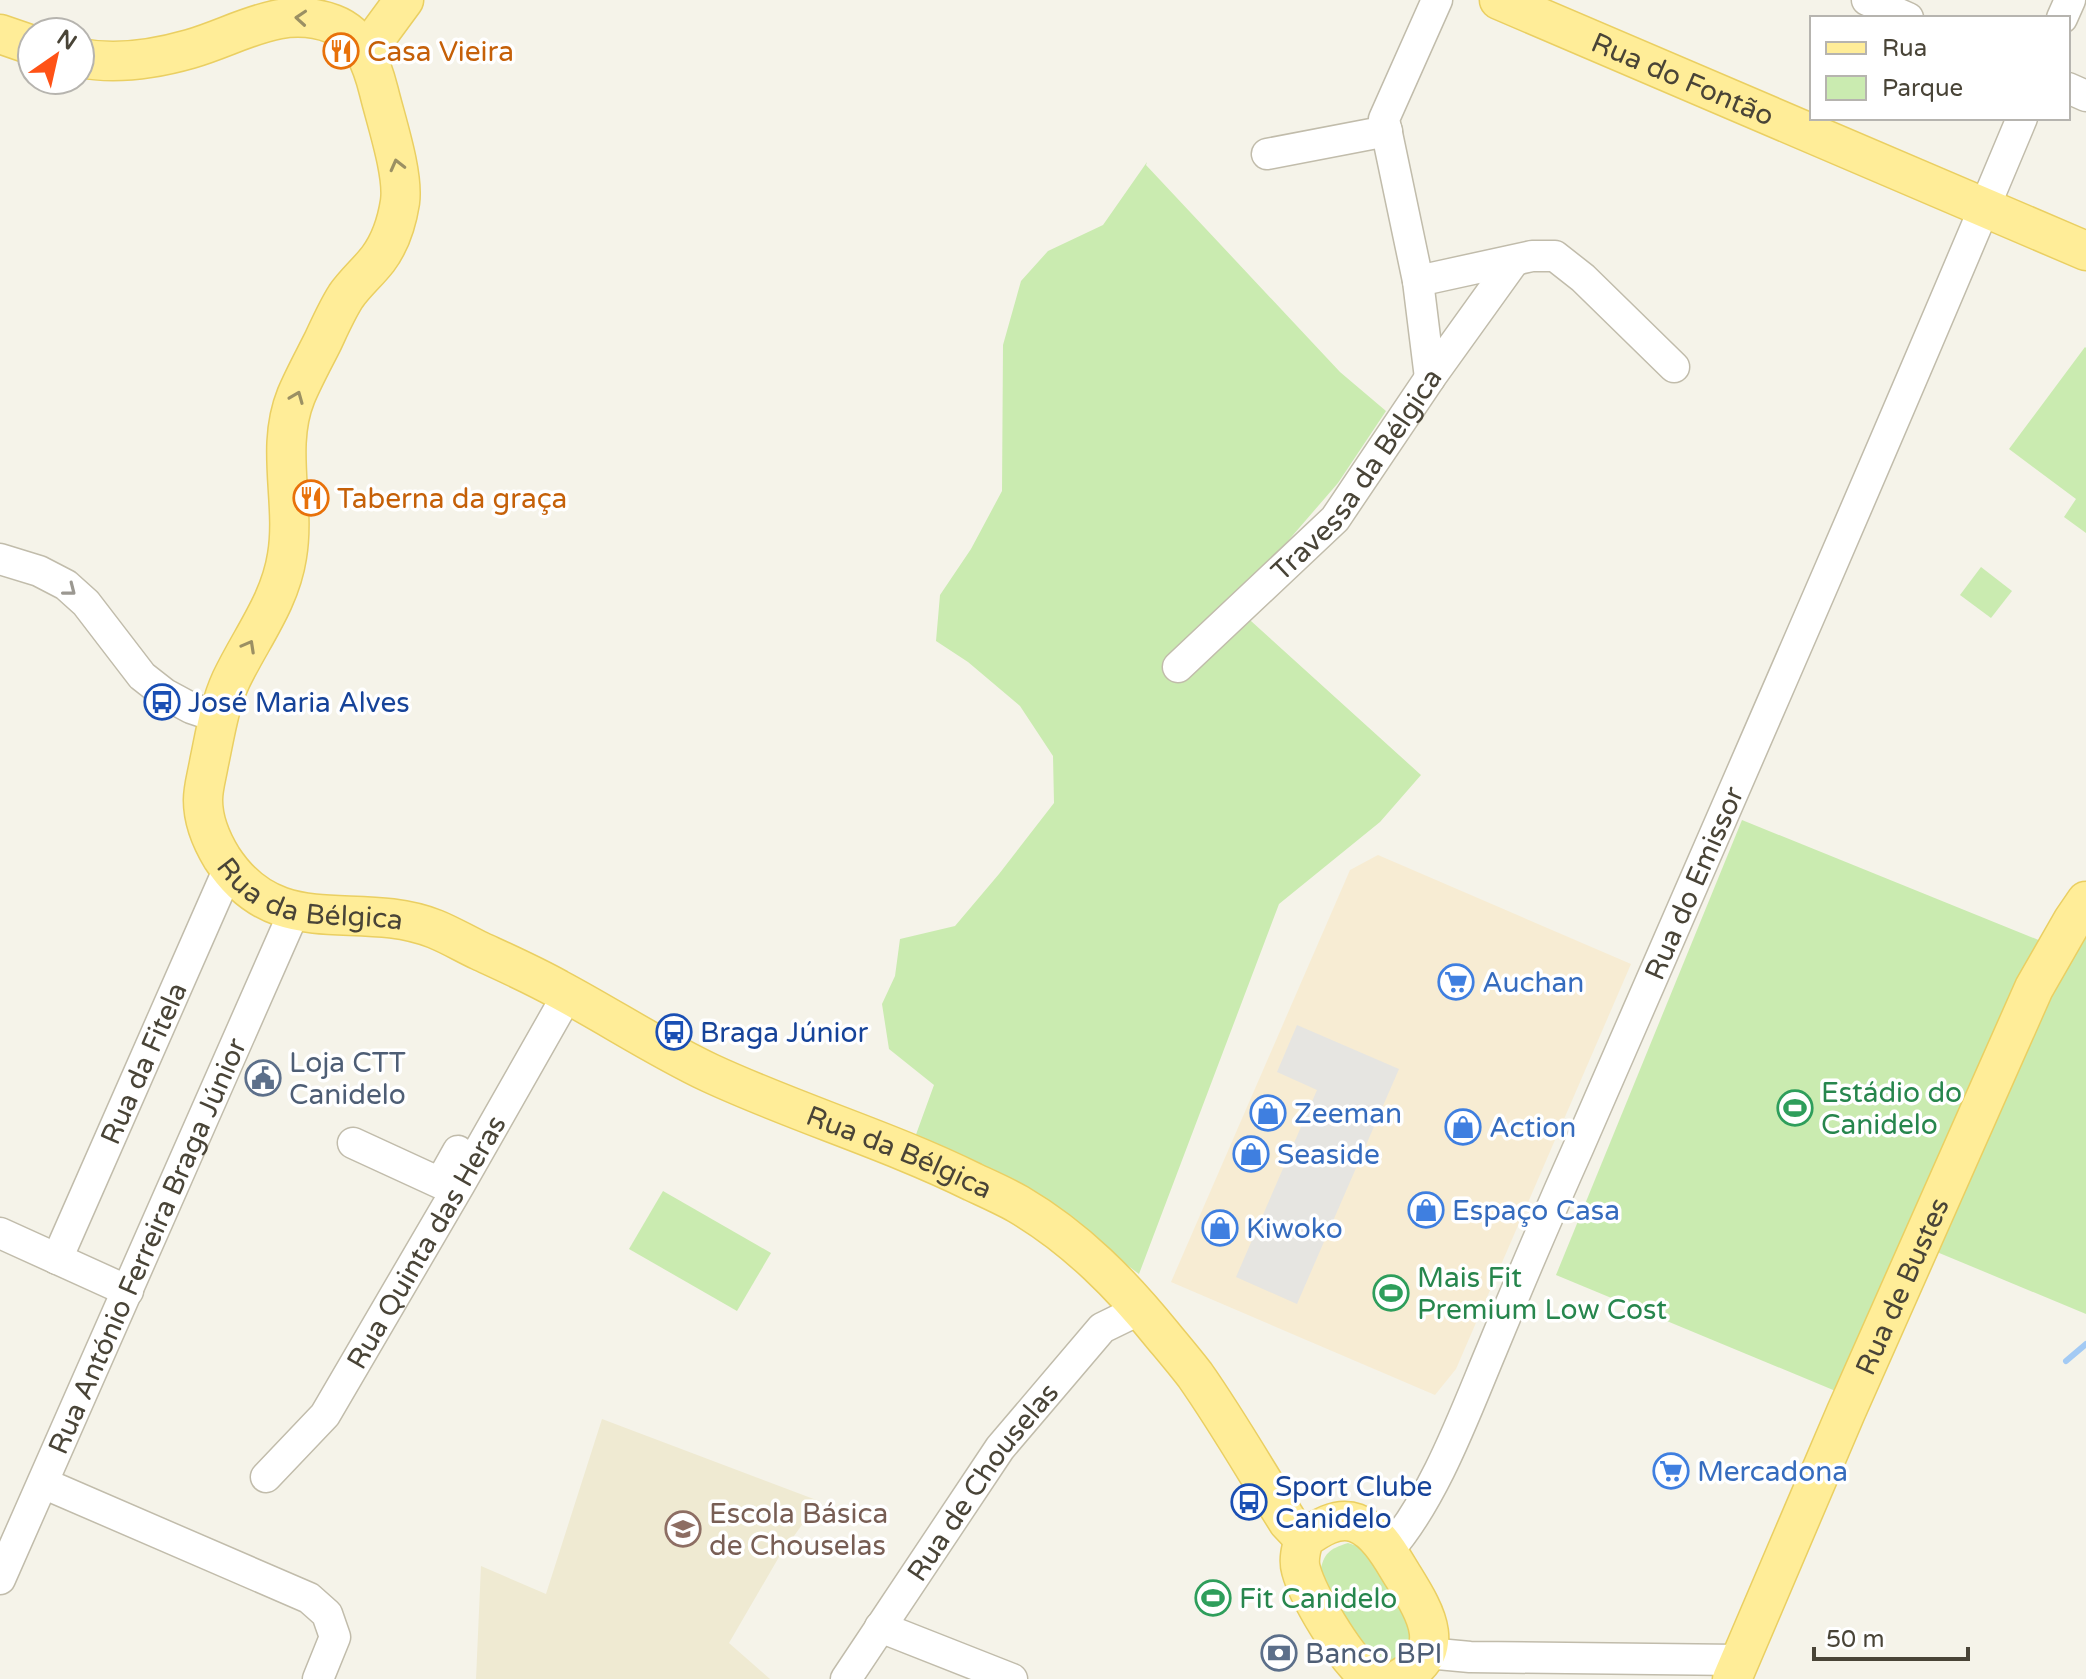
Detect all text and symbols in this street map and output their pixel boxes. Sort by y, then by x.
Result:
one-way arrow [294,10,307,27]
north arrow [16,16,96,96]
legend [1810,16,2070,120]
text: N [52,25,81,56]
street label: Rua do Fontão [1586,26,1779,134]
restaurant icon: Casa Vieira [322,32,360,70]
text: Rua [1882,34,1927,63]
place label: Casa Vieira [367,35,514,69]
text: Parque [1882,74,1963,103]
one-way arrow [389,159,406,173]
street label: Travessa da Bélgica [1264,362,1449,588]
one-way arrow [287,391,303,405]
restaurant icon: Taberna da graça [292,479,330,517]
place label: Taberna da graça [337,482,567,516]
one-way arrow [61,581,76,595]
one-way arrow [239,640,255,655]
bus stop icon: José Maria Alves [143,683,181,721]
place label: José Maria Alves [188,686,410,720]
street label: Rua do Emissor [1638,781,1752,985]
street label: Rua da Bélgica [209,851,405,938]
supermarket icon: Auchan [1437,963,1475,1001]
place label: Auchan [1482,966,1584,1000]
street label: Rua da Fitela [94,977,195,1150]
bus stop icon: Braga Júnior [655,1013,693,1051]
place label: Braga Júnior [700,1016,869,1050]
street label: Rua António Ferreira Braga Júnior [41,1033,254,1460]
place label: Loja CTT Canidelo [289,1046,406,1112]
public building icon: Loja CTT Canidelo [244,1059,282,1097]
place label: Estádio do Canidelo [1821,1076,1962,1142]
sports icon: Estádio do Canidelo [1776,1089,1814,1127]
shop icon: Zeeman [1249,1094,1287,1132]
place label: Zeeman [1294,1097,1402,1131]
street label: Rua da Bélgica [801,1099,997,1206]
shop icon: Action [1444,1108,1482,1146]
street label: Rua Quinta das Heras [340,1109,514,1375]
place label: Action [1489,1111,1576,1145]
shop icon: Seaside [1232,1135,1270,1173]
place label: Seaside [1277,1138,1380,1172]
shop icon: Espaço Casa [1407,1191,1445,1229]
street label: Rua de Bustes [1849,1193,1957,1380]
place label: Espaço Casa [1452,1194,1620,1228]
shop icon: Kiwoko [1201,1209,1239,1247]
place label: Kiwoko [1246,1212,1343,1246]
place label: Mais Fit Premium Low Cost [1417,1261,1667,1327]
sports icon: Mais Fit Premium Low Cost [1372,1274,1410,1312]
street label: Rua de Chouselas [900,1376,1066,1588]
supermarket icon: Mercadona [1652,1452,1690,1490]
place label: Mercadona [1697,1455,1848,1489]
place label: Sport Clube Canidelo [1275,1470,1432,1536]
bus stop icon: Sport Clube Canidelo [1230,1483,1268,1521]
place label: Escola Básica de Chouselas [709,1497,888,1563]
school or university icon: Escola Básica de Chouselas [664,1510,702,1548]
sports icon: Fit Canidelo [1194,1579,1232,1617]
place label: Fit Canidelo [1239,1582,1397,1616]
scale bar [1814,1611,1968,1661]
text: 50 m [1826,1625,1884,1654]
bank icon: Banco BPI [1260,1634,1298,1672]
place label: Banco BPI [1305,1637,1443,1671]

